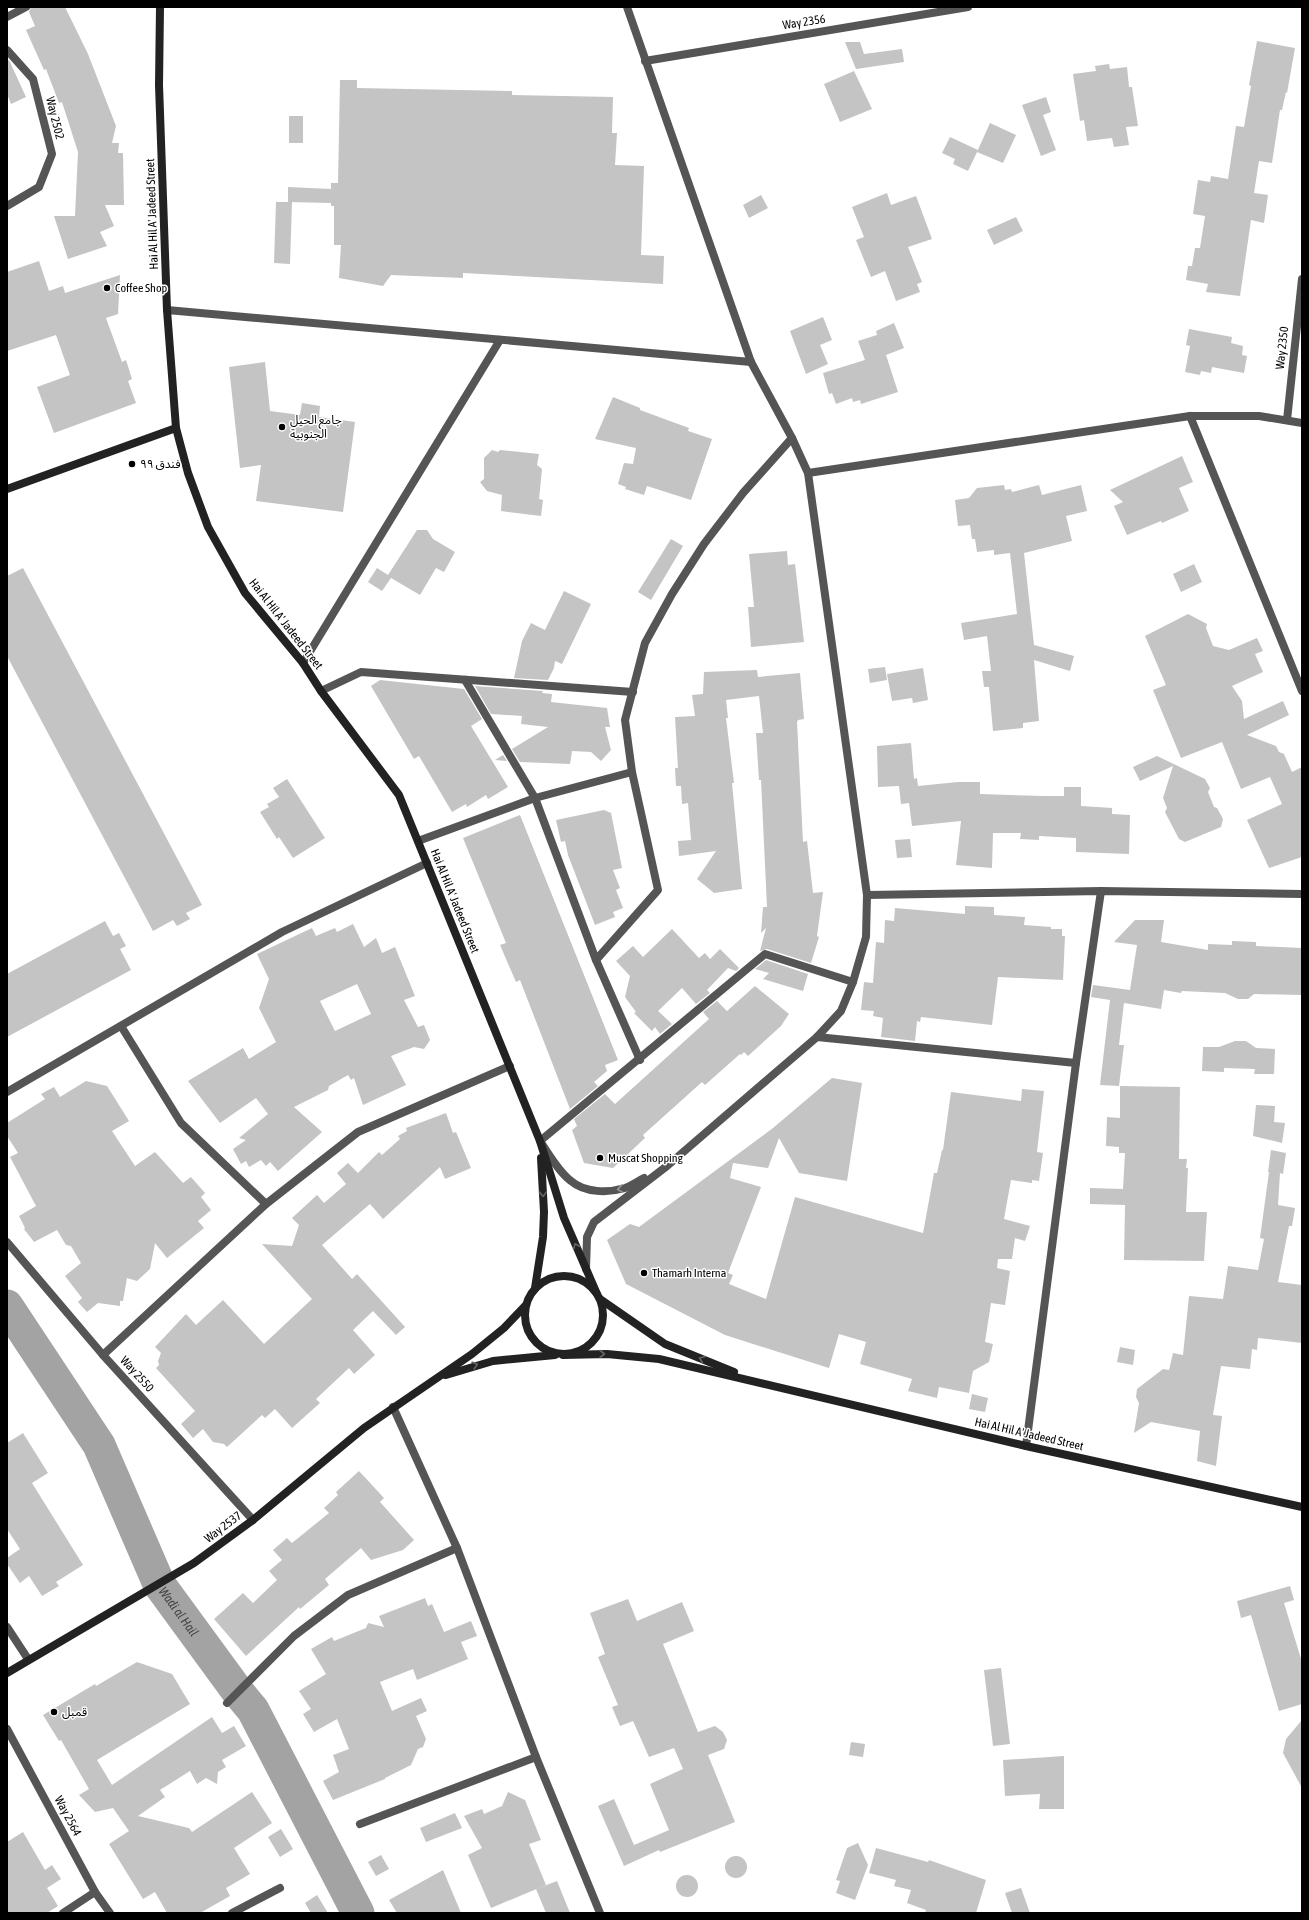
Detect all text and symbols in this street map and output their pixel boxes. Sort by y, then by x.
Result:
street label: Way 2356 [782,12,827,32]
street label: Way 2502 [43,95,67,141]
street label: Hai Al Hil A' Jadeed Street [143,158,161,270]
place label: Coffee Shop [115,281,168,295]
marker: Coffee Shop [102,283,112,293]
street label: Way 2350 [1273,325,1291,370]
place label: جامع الحيل الجنوبية [290,413,342,441]
marker: جامع الحيل الجنوبية [277,422,287,432]
place label: فندق ٩٩ [140,457,181,471]
marker: فندق ٩٩ [127,459,137,469]
street label: Hai Al Hil A' Jadeed Street [246,576,326,673]
street label: Hai Al Hil A' Jadeed Street [428,847,483,956]
place label: Muscat Shopping [608,1151,684,1165]
marker: Muscat Shopping [595,1153,605,1163]
one-way arrow [616,1184,623,1192]
one-way arrow [539,1191,548,1197]
one-way arrow [572,1242,580,1249]
place label: Thamarh Interna [652,1266,726,1280]
marker: Thamarh Interna [639,1268,649,1278]
one-way arrow [599,1350,605,1358]
street label: Way 2550 [117,1353,157,1395]
one-way arrow [699,1356,706,1364]
one-way arrow [472,1362,478,1370]
street label: Hai Al Hil A' Jadeed Street [973,1415,1085,1453]
street label: Way 2537 [202,1508,245,1546]
water label: Wadi al Hail [156,1584,202,1639]
place label: قمبل [62,1705,87,1719]
marker: قمبل [49,1707,59,1717]
street label: Way 2564 [52,1794,84,1839]

